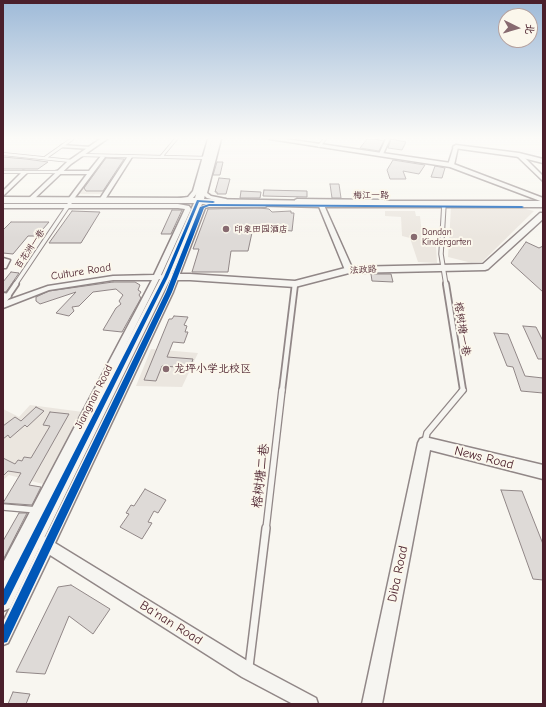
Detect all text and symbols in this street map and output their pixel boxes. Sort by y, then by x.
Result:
north arrow [498,8,538,48]
text: 北 [523,23,536,35]
street label: 梅江一路 [353,190,389,200]
marker: 印象田园酒店 [221,224,231,234]
place label: 印象田园酒店 [234,224,288,234]
street label: 百花洲一巷 [13,227,47,271]
place label: Dandan Kindergarten [422,227,471,248]
marker: Dandan Kindergarten [409,232,419,242]
street label: Culture Road [50,261,112,283]
street label: 法政路 [349,264,377,276]
street label: 榕树塘一巷 [451,301,473,357]
place label: 龙坪小学北校区 [174,362,251,376]
street label: Jiangnan Road [72,363,116,431]
marker: 龙坪小学北校区 [161,364,171,374]
street label: 榕树塘二巷 [249,443,273,509]
street label: News Road [453,443,515,473]
street label: Diba Road [384,544,412,604]
street label: Ba'nan Road [137,598,205,648]

